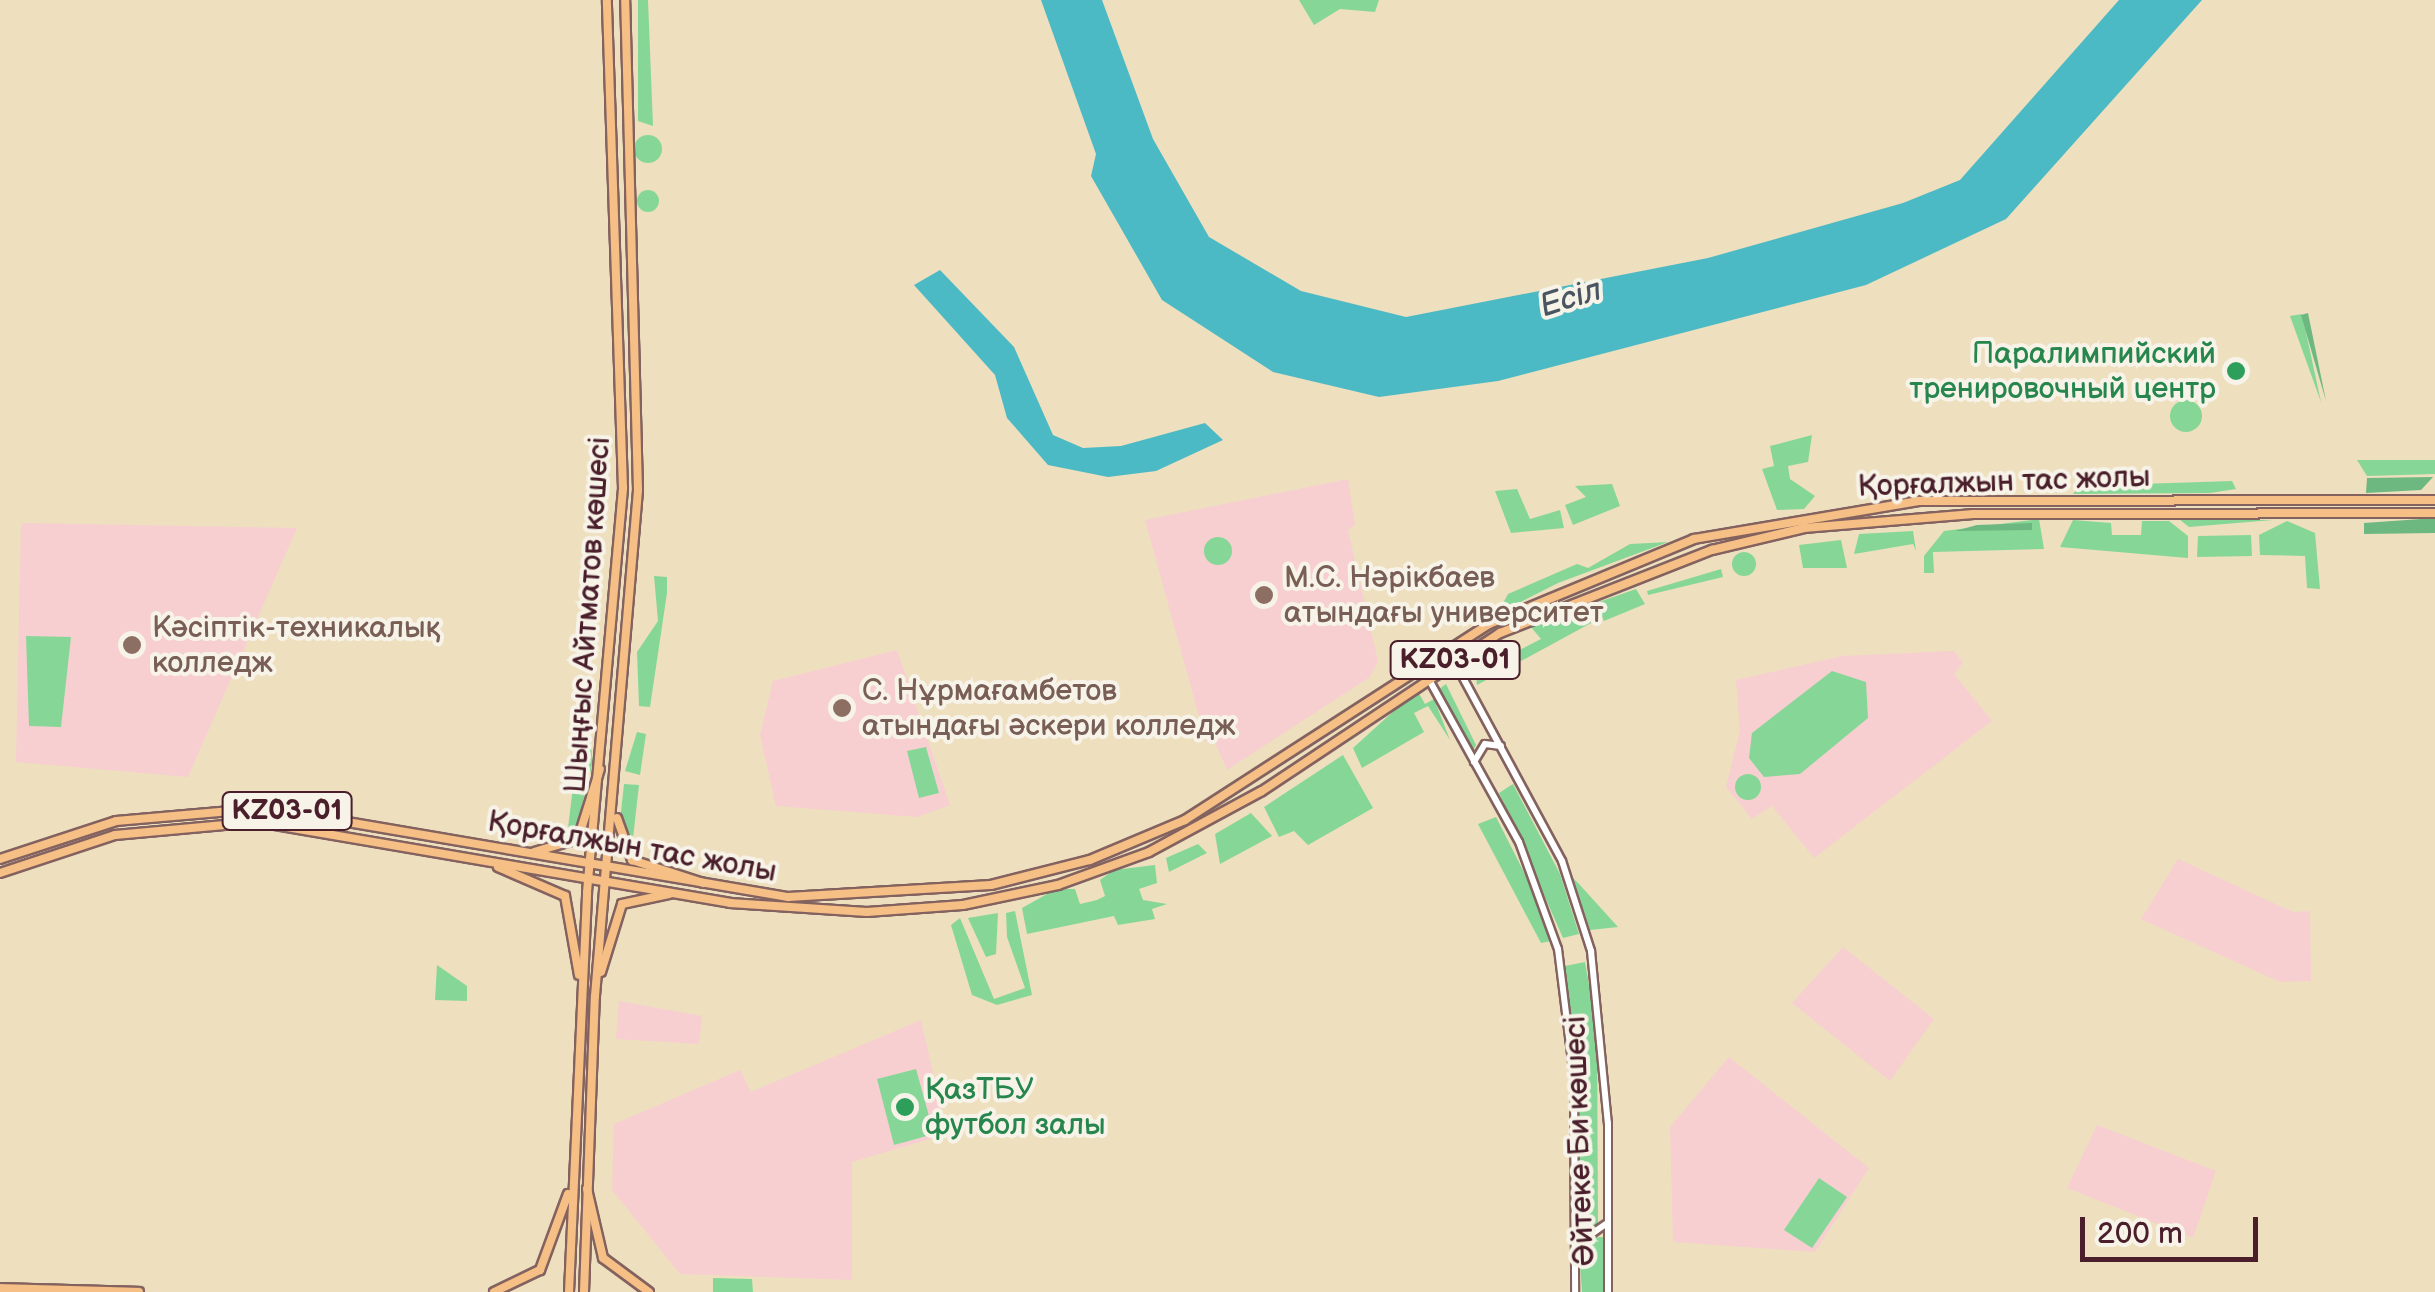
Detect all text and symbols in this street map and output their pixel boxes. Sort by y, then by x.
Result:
water label: Есіл [1535,271,1607,327]
place label: Паралимпийский тренировочный центр [1909,336,2216,406]
marker: Паралимпийский тренировочный центр [2225,360,2247,382]
street label: Шыңғыс Айтматов көшесі [558,436,618,794]
street label: Қорғалжын тас жолы [1857,459,2151,505]
place label: М.С. Нәрікбаев атындағы университет [1284,560,1604,630]
marker: М.С. Нәрікбаев атындағы университет [1253,584,1275,606]
place label: Кәсіптік-техникалық колледж [152,610,441,680]
marker: Кәсіптік-техникалық колледж [121,634,143,656]
road number: KZ03-01 [1388,637,1522,683]
place label: С. Нұрмағамбетов атындағы әскери колледж [862,673,1235,744]
marker: С. Нұрмағамбетов атындағы әскери колледж [831,697,853,719]
road number: KZ03-01 [220,788,354,834]
street label: Қорғалжын тас жолы [485,804,779,890]
street label: Әйтеке Би көшесі [1558,1015,1602,1267]
place label: ҚазТБУ футбол залы [925,1072,1106,1142]
marker: ҚазТБУ футбол залы [894,1096,916,1118]
scale bar [2085,1197,2262,1259]
text: 200 m [2097,1216,2183,1252]

